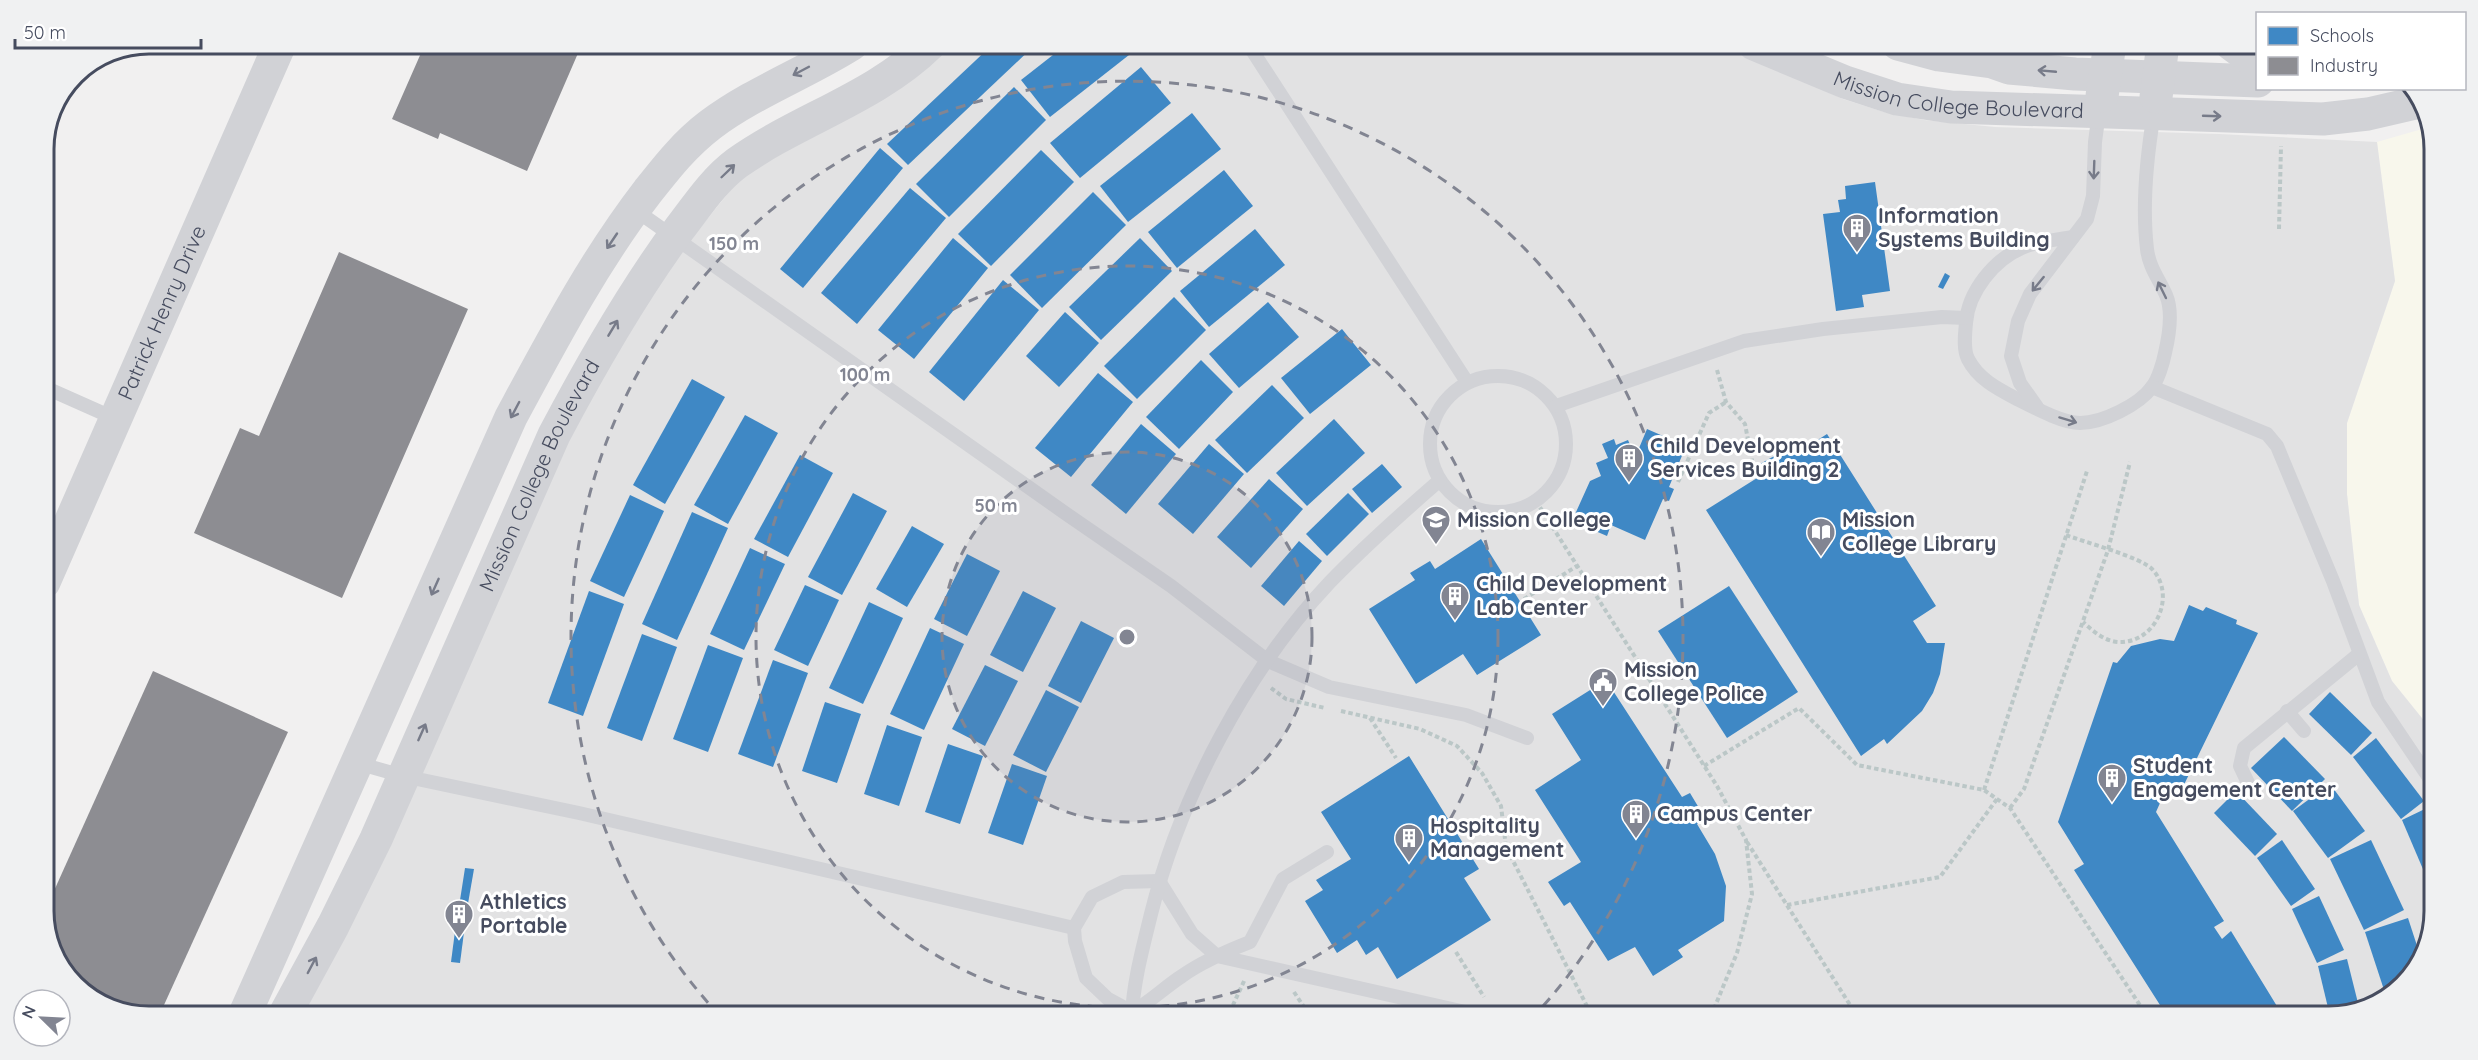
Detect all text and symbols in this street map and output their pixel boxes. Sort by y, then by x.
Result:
scale bar [15,12,201,50]
legend [2256,12,2466,90]
text: 50 m [24,21,66,44]
text: Schools [2310,24,2374,47]
text: Industry [2310,54,2378,77]
street label: Mission College Boulevard [1830,65,2084,123]
one-way arrow [2037,65,2057,76]
one-way arrow [792,66,810,77]
one-way arrow [2201,110,2221,121]
one-way arrow [2089,160,2100,180]
one-way arrow [721,164,736,179]
place label: Information Systems Building [1878,202,2050,252]
building icon: Information Systems Building [1841,212,1873,254]
street label: Patrick Henry Drive [111,221,211,404]
one-way arrow [606,232,618,248]
text: 150 m [709,232,759,255]
one-way arrow [2031,276,2045,291]
one-way arrow [2156,282,2168,300]
one-way arrow [607,320,619,337]
street label: Mission College Boulevard [473,355,605,595]
text: 100 m [840,363,890,386]
one-way arrow [509,400,520,418]
one-way arrow [2058,415,2077,426]
place label: Child Development Services Building 2 [1650,432,1841,482]
building icon: Child Development Services Building 2 [1613,442,1645,484]
text: 50 m [974,494,1018,517]
school or university icon: Mission College [1420,504,1452,546]
place label: Mission College [1457,506,1611,532]
place label: Mission College Library [1842,506,1996,556]
library icon: Mission College Library [1805,516,1837,558]
place label: Child Development Lab Center [1476,570,1667,620]
one-way arrow [428,578,440,596]
building icon: Child Development Lab Center [1439,580,1471,622]
centre of rings [1117,627,1137,647]
place label: Mission College Police [1624,656,1764,706]
public building icon: Mission College Police [1587,666,1619,708]
one-way arrow [417,723,428,742]
place label: Student Engagement Center [2133,752,2336,802]
building icon: Student Engagement Center [2096,762,2128,804]
building icon: Campus Center [1620,798,1652,840]
place label: Campus Center [1657,800,1812,826]
place label: Hospitality Management [1430,812,1564,862]
building icon: Hospitality Management [1393,822,1425,864]
place label: Athletics Portable [480,888,568,938]
building icon: Athletics Portable [443,898,475,940]
one-way arrow [306,957,318,974]
north arrow [12,988,72,1048]
text: N [17,1002,40,1021]

